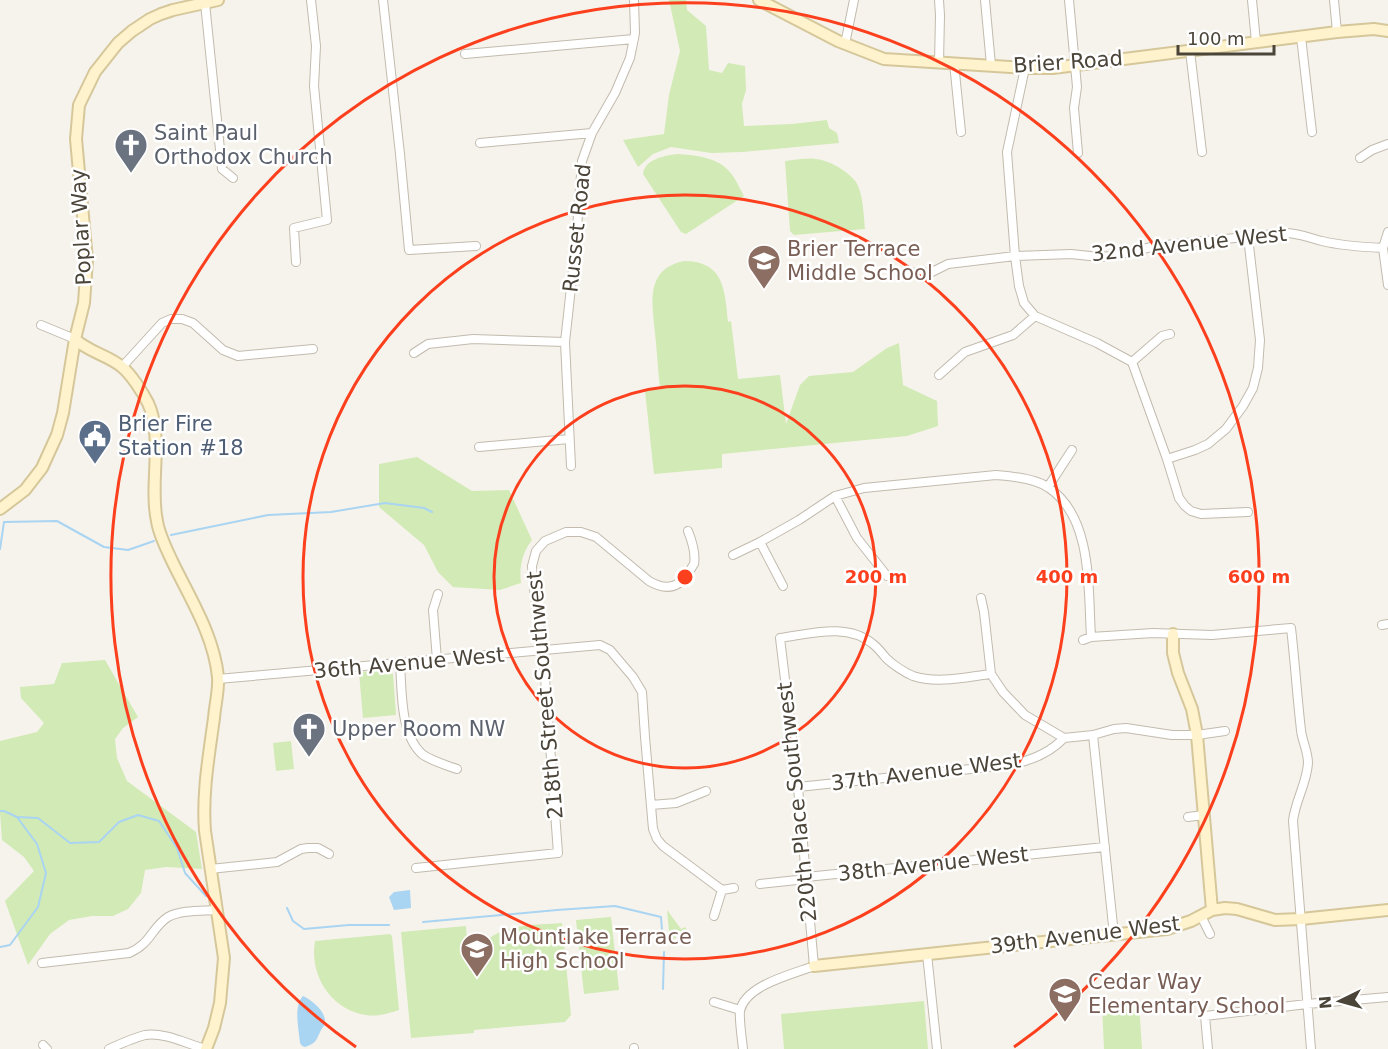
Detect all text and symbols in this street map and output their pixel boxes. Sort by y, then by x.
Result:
scale bar [1178,18,1274,56]
text: 100 m [1187,28,1245,49]
street label: Brier Road [1012,46,1124,78]
place label: Saint Paul Orthodox Church [154,121,333,169]
church icon: Saint Paul Orthodox Church [113,127,149,174]
street label: Russet Road [558,162,596,294]
street label: Poplar Way [66,168,96,286]
street label: 32nd Avenue West [1090,222,1288,266]
place label: Brier Terrace Middle School [787,237,933,285]
school or university icon: Brier Terrace Middle School [746,243,782,290]
place label: Brier Fire Station #18 [118,412,244,460]
public building icon: Brier Fire Station #18 [77,418,113,465]
text: 200 m [845,566,907,587]
text: 400 m [1036,566,1098,587]
text: 600 m [1228,566,1290,587]
centre of rings [675,567,695,587]
street label: 218th Street Southwest [522,570,568,820]
street label: 36th Avenue West [313,643,505,683]
street label: 220th Place Southwest [772,681,822,923]
church icon: Upper Room NW [291,711,327,758]
place label: Upper Room NW [332,717,505,741]
street label: 37th Avenue West [830,748,1022,796]
street label: 38th Avenue West [837,842,1029,886]
street label: 39th Avenue West [989,911,1181,959]
place label: Mountlake Terrace High School [500,925,692,973]
school or university icon: Mountlake Terrace High School [459,931,495,978]
place label: Cedar Way Elementary School [1088,970,1285,1018]
north arrow [1310,971,1370,1031]
school or university icon: Cedar Way Elementary School [1047,976,1083,1023]
text: N [1316,995,1336,1010]

